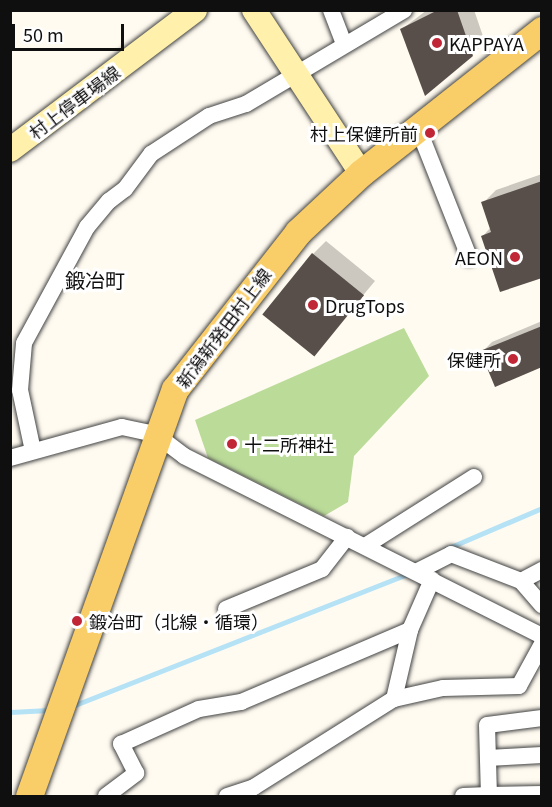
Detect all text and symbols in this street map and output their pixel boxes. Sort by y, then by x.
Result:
scale bar [15,12,128,50]
text: 50 m [23,21,64,47]
place label: KAPPAYA [449,32,524,54]
marker: KAPPAYA [430,36,444,50]
street label: 村上停車場線 [24,61,124,143]
place label: 村上保健所前 [310,122,418,144]
marker: 村上保健所前 [423,126,437,140]
place label: AEON [455,246,503,268]
marker: AEON [508,250,522,264]
street label: 新潟新発田村上線 [171,264,275,392]
district label: 鍛冶町 [65,267,125,291]
place label: DrugTops [325,294,405,316]
marker: DrugTops [306,298,320,312]
place label: 保健所 [447,348,501,370]
marker: 保健所 [506,352,520,366]
place label: 十二所神社 [244,433,334,455]
marker: 十二所神社 [225,437,239,451]
place label: 鍛冶町（北線・循環） [89,610,269,632]
marker: 鍛冶町（北線・循環） [70,614,84,628]

